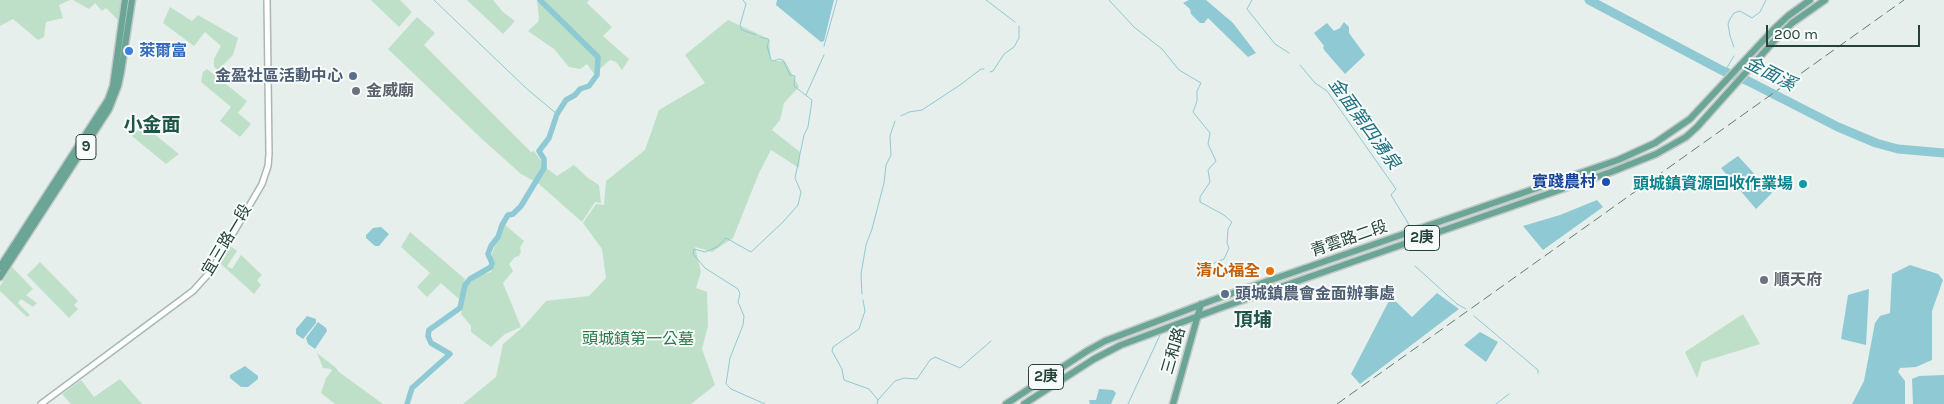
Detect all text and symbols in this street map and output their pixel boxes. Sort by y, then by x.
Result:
scale bar [1769,15,1923,47]
text: 200 m [1774,25,1818,43]
place label: 萊爾富 [139,41,187,61]
marker: 萊爾富 [123,45,135,57]
water label: 金面溪 [1741,52,1799,96]
place label: 金盈社區活動中心 [215,66,343,86]
marker: 金盈社區活動中心 [347,70,359,82]
water label: 金面第四湧泉 [1324,74,1404,174]
place label: 金威廟 [366,81,414,101]
marker: 金威廟 [350,85,362,97]
district label: 小金面 [124,115,180,137]
road number: 9 [76,134,96,160]
place label: 實踐農村 [1532,172,1596,192]
place label: 頭城鎮資源回收作業場 [1633,174,1793,194]
marker: 實踐農村 [1600,176,1612,188]
marker: 頭城鎮資源回收作業場 [1797,178,1809,190]
street label: 宜三路一段 [198,201,256,279]
street label: 青雲路二段 [1308,217,1390,261]
road number: 2庚 [1404,226,1440,250]
place label: 清心福全 [1196,261,1260,281]
marker: 清心福全 [1264,265,1276,277]
place label: 順天府 [1774,270,1822,290]
marker: 順天府 [1758,274,1770,286]
place label: 頭城鎮農會金面辦事處 [1235,284,1395,304]
marker: 頭城鎮農會金面辦事處 [1219,288,1231,300]
district label: 頂埔 [1234,310,1272,332]
street label: 三和路 [1158,325,1190,377]
park label: 頭城鎮第一公墓 [582,329,694,349]
road number: 2庚 [1028,364,1064,390]

